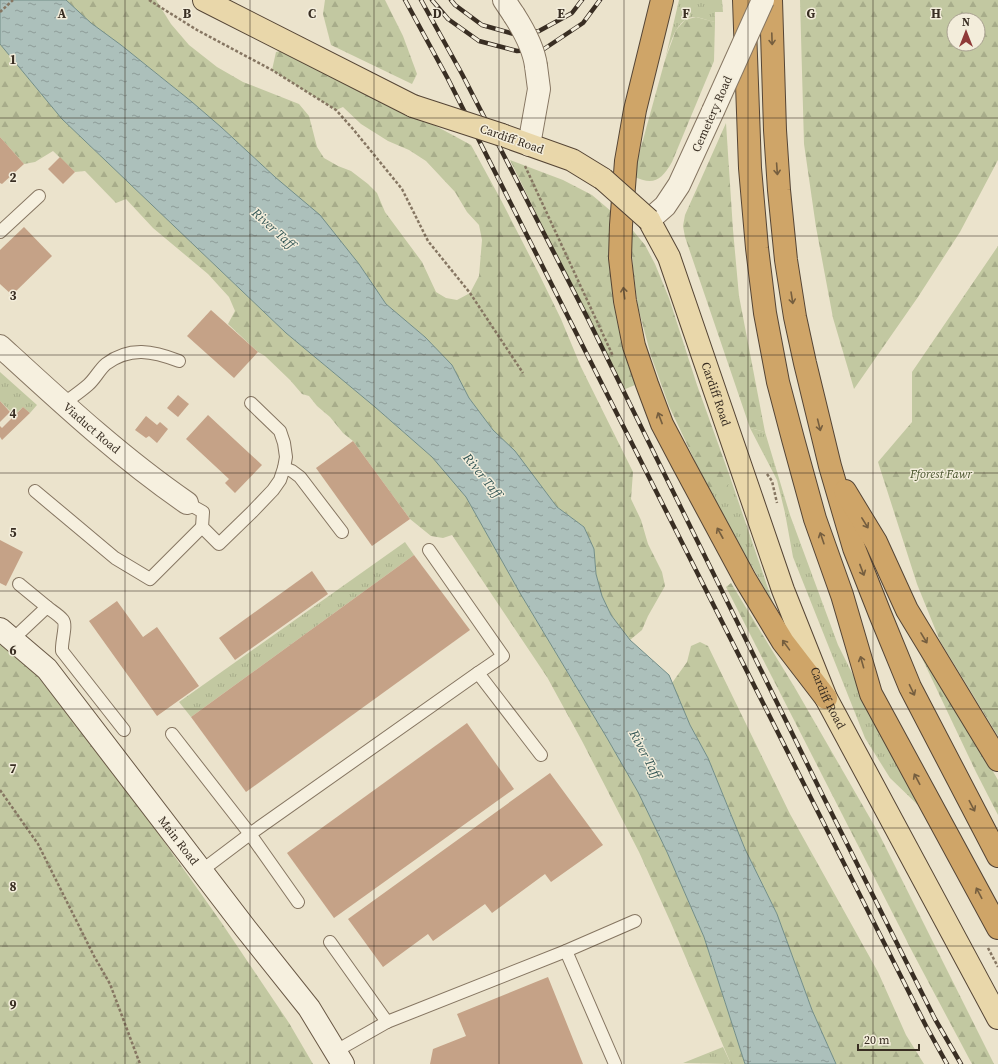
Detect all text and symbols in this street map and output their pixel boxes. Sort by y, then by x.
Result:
text: A [58,5,67,22]
text: B [183,5,192,22]
text: C [308,5,316,22]
text: D [432,5,442,22]
text: E [557,5,565,22]
text: F [682,5,690,22]
text: G [807,5,816,22]
text: H [931,5,941,22]
north arrow [946,12,986,52]
text: N [962,15,970,30]
one-way arrow [768,32,776,45]
text: 1 [9,51,17,68]
street label: Cemetery Road [688,73,736,155]
street label: Cardiff Road [478,121,546,158]
one-way arrow [774,162,781,175]
text: 2 [9,169,17,186]
water label: River Taff [248,204,301,254]
text: 3 [9,287,17,304]
one-way arrow [620,287,628,300]
one-way arrow [789,291,797,304]
street label: Cardiff Road [698,360,734,429]
street label: Viaduct Road [59,399,124,457]
text: 4 [9,405,17,422]
one-way arrow [655,412,663,424]
one-way arrow [816,418,824,431]
water label: River Taff [459,449,507,503]
park label: Fforest Fawr [909,466,973,482]
one-way arrow [861,517,869,528]
text: 5 [9,524,17,541]
one-way arrow [716,527,723,539]
one-way arrow [818,532,825,545]
one-way arrow [859,564,867,576]
one-way arrow [921,632,929,644]
one-way arrow [782,640,790,651]
text: 6 [9,642,17,659]
one-way arrow [858,656,865,669]
street label: Cardiff Road [806,665,849,732]
one-way arrow [909,684,916,696]
water label: River Taff [625,726,667,784]
text: 7 [9,760,17,777]
one-way arrow [913,773,921,785]
one-way arrow [969,799,976,811]
street label: Main Road [155,813,202,869]
text: 8 [9,878,17,895]
one-way arrow [975,887,983,899]
text: 9 [9,996,17,1013]
scale bar [858,1026,919,1052]
text: 20 m [864,1032,890,1048]

